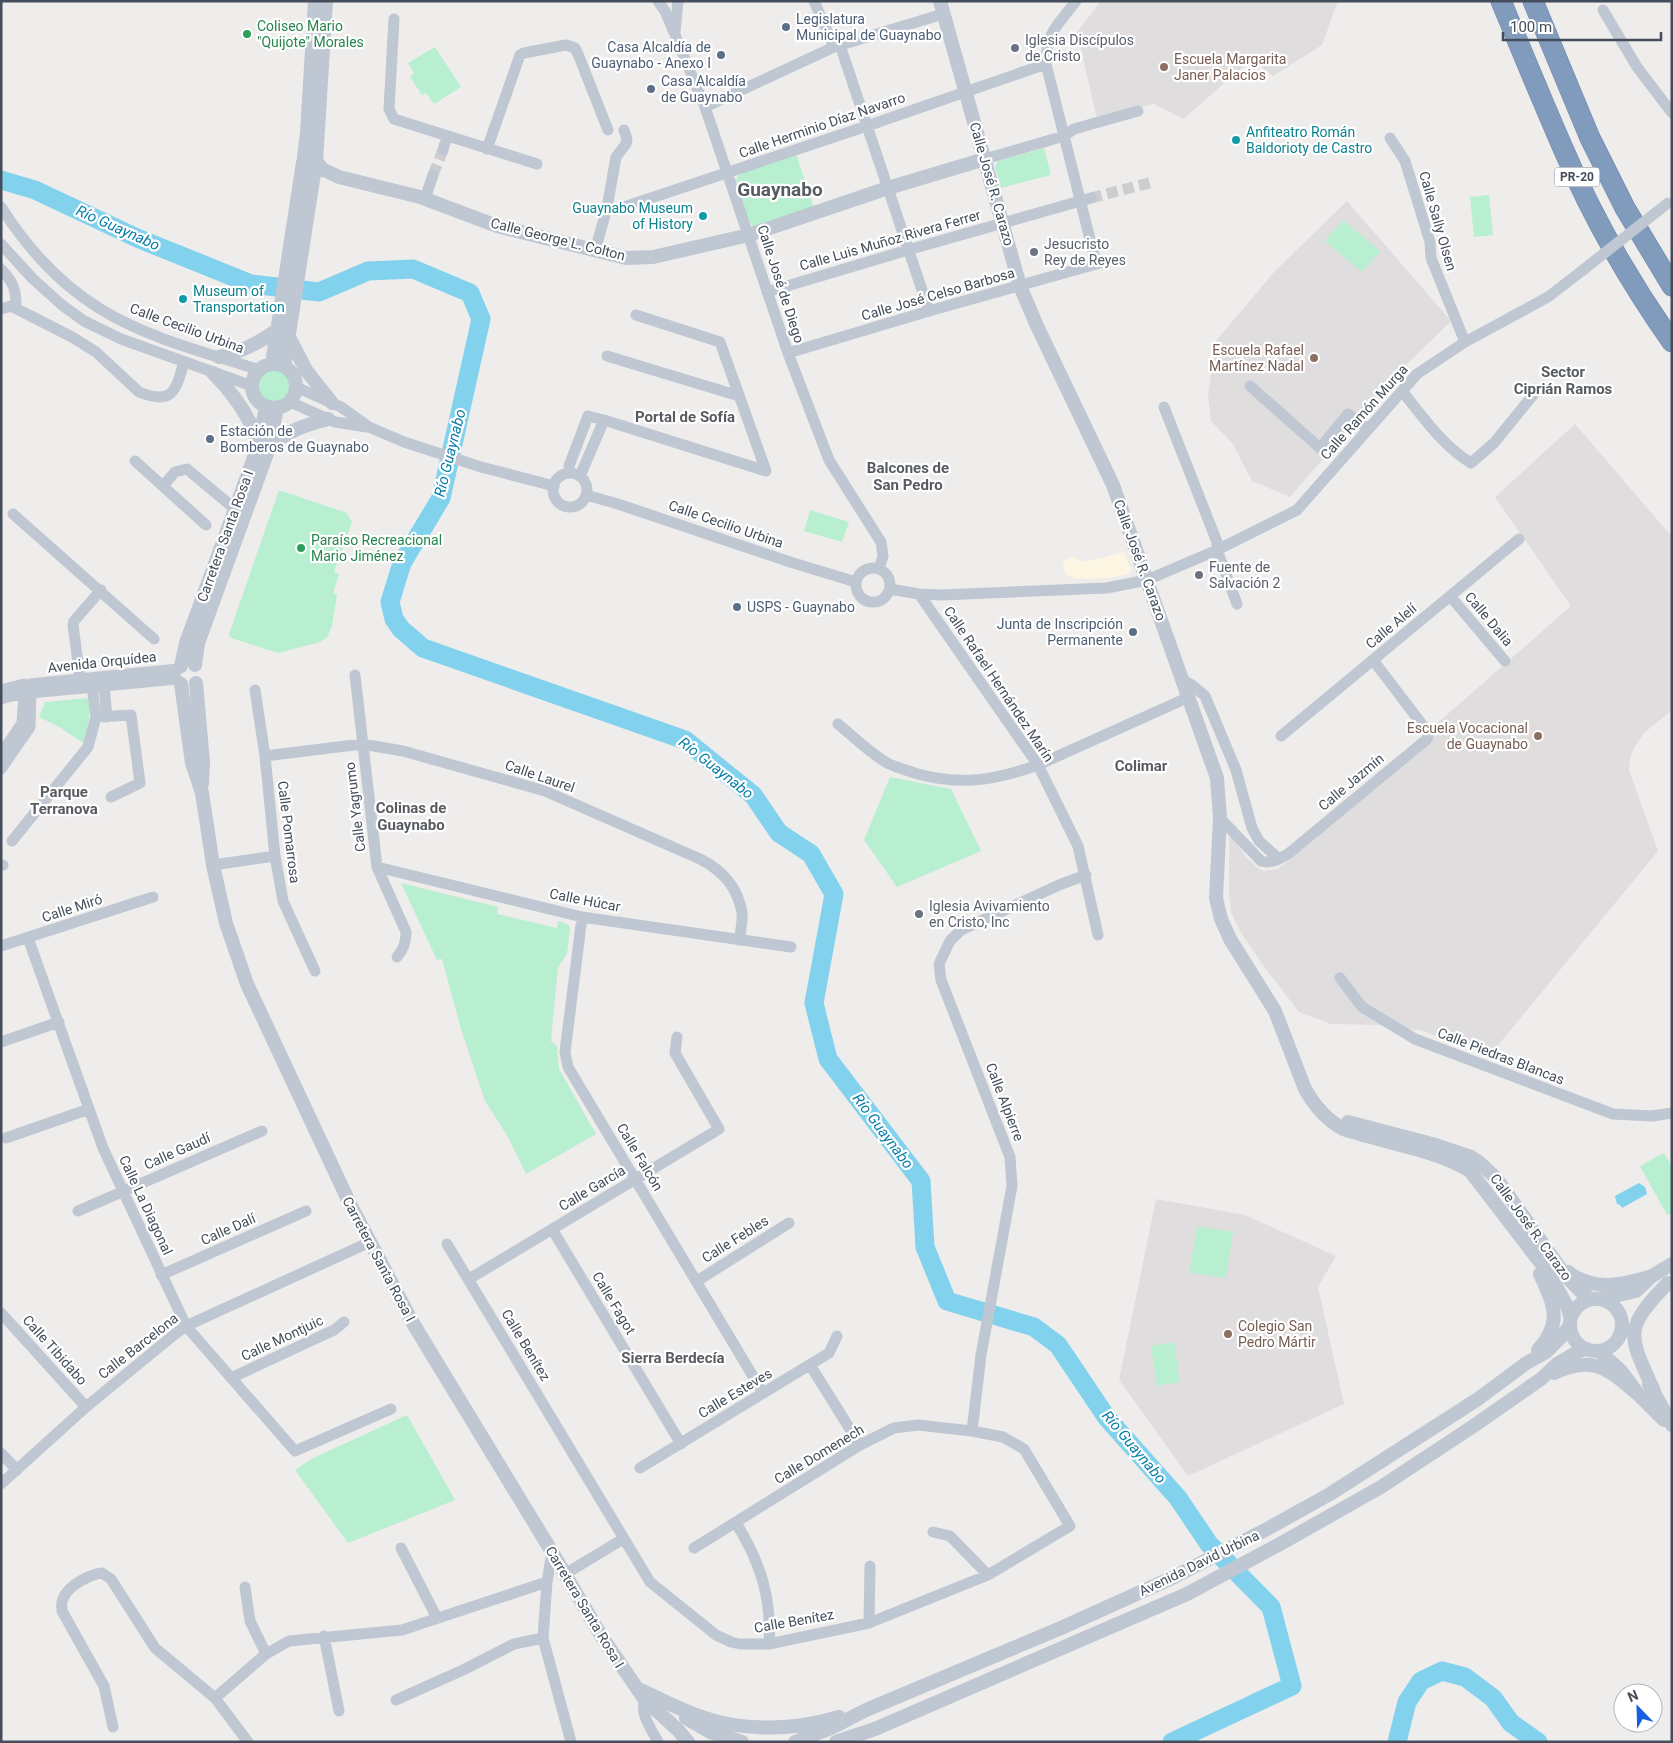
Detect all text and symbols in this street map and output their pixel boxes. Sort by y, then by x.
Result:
scale bar [1503,10,1660,42]
place label: Legislatura Municipal de Guaynabo [796,11,942,43]
place label: Coliseo Mario "Quijote" Morales [257,18,364,50]
text: 100 m [1510,18,1552,36]
marker: Legislatura Municipal de Guaynabo [780,21,792,33]
marker: Coliseo Mario "Quijote" Morales [241,28,253,40]
place label: Iglesia Discípulos de Cristo [1025,32,1134,64]
place label: Casa Alcaldía de Guaynabo - Anexo I [591,39,711,71]
marker: Iglesia Discípulos de Cristo [1009,42,1021,54]
marker: Casa Alcaldía de Guaynabo - Anexo I [715,49,727,61]
place label: Escuela Margarita Janer Palacios [1174,51,1286,83]
marker: Escuela Margarita Janer Palacios [1158,61,1170,73]
place label: Casa Alcaldía de Guaynabo [661,73,746,105]
marker: Casa Alcaldía de Guaynabo [645,83,657,95]
street label: Calle Herminio Díaz Navarro [737,89,907,161]
street label: Calle José R. Carazo [967,120,1017,248]
place label: Anfiteatro Román Baldorioty de Castro [1246,124,1372,156]
marker: Anfiteatro Román Baldorioty de Castro [1230,134,1242,146]
road number: PR-20 [1554,168,1600,186]
street label: Calle Sally Olsen [1416,169,1460,273]
district label: Guaynabo [737,178,823,201]
place label: Guaynabo Museum of History [572,200,693,232]
water label: Río Guaynabo [73,202,163,254]
street label: Calle Luis Muñoz Rivera Ferrer [798,206,983,274]
marker: Guaynabo Museum of History [697,210,709,222]
street label: Calle George L. Colton [489,215,627,263]
street label: Calle José de Diego [754,223,808,345]
place label: Jesucristo Rey de Reyes [1044,236,1126,268]
marker: Jesucristo Rey de Reyes [1028,246,1040,258]
street label: Calle José Celso Barbosa [860,264,1016,324]
place label: Museum of Transportation [193,283,285,315]
marker: Museum of Transportation [177,293,189,305]
street label: Calle Cecilio Urbina [128,300,246,356]
place label: Escuela Rafael Martínez Nadal [1209,342,1304,374]
marker: Escuela Rafael Martínez Nadal [1308,352,1320,364]
street label: Calle Ramón Murga [1317,361,1411,463]
district label: Sector Ciprián Ramos [1514,363,1613,398]
water label: Río Guaynabo [430,407,470,499]
district label: Portal de Sofía [635,408,735,426]
place label: Estación de Bomberos de Guaynabo [220,423,369,455]
marker: Estación de Bomberos de Guaynabo [204,433,216,445]
district label: Balcones de San Pedro [867,459,949,494]
street label: Carretera Santa Rosa I [194,468,256,604]
street label: Calle Cecilio Urbina [666,497,786,551]
street label: Calle José R. Carazo [1111,497,1169,623]
place label: Paraíso Recreacional Mario Jiménez [311,532,442,564]
marker: Paraíso Recreacional Mario Jiménez [295,542,307,554]
place label: Fuente de Salvación 2 [1209,559,1281,591]
marker: Fuente de Salvación 2 [1193,569,1205,581]
street label: Calle Dalia [1462,589,1516,649]
place label: USPS - Guaynabo [747,599,855,615]
street label: Calle Alelí [1362,600,1420,652]
marker: USPS - Guaynabo [731,601,743,613]
street label: Calle Rafael Hernández Marín [941,603,1057,765]
place label: Junta de Inscripción Permanente [997,616,1123,648]
marker: Junta de Inscripción Permanente [1127,626,1139,638]
street label: Avenida Orquídea [47,648,157,676]
place label: Escuela Vocacional de Guaynabo [1407,720,1528,752]
marker: Escuela Vocacional de Guaynabo [1532,730,1544,742]
water label: Río Guaynabo [675,733,757,803]
street label: Calle Jazmín [1315,750,1387,814]
street label: Calle Laurel [503,757,577,795]
district label: Colimar [1115,757,1168,775]
street label: Calle Yagrumo [342,761,368,853]
street label: Calle Pomarrosa [275,780,303,884]
district label: Parque Terranova [30,783,98,818]
district label: Colinas de Guaynabo [376,799,446,834]
street label: Calle Húcar [548,885,622,915]
street label: Calle Miró [40,891,104,925]
place label: Iglesia Avivamiento en Cristo, Inc [929,898,1050,930]
marker: Iglesia Avivamiento en Cristo, Inc [913,908,925,920]
street label: Calle Piedras Blancas [1435,1024,1567,1088]
street label: Calle Alpierre [983,1061,1027,1143]
water label: Río Guaynabo [849,1090,917,1172]
street label: Calle Falcón [614,1120,666,1194]
street label: Calle Gaudí [141,1129,213,1173]
street label: Calle La Diagonal [116,1153,176,1257]
street label: Calle García [556,1162,628,1214]
street label: Calle José R. Carazo [1487,1171,1575,1283]
street label: Carretera Santa Rosa I [339,1194,419,1324]
street label: Calle Dalí [198,1210,258,1248]
street label: Calle Febles [699,1212,771,1266]
street label: Calle Fagot [589,1269,639,1337]
street label: Calle Benítez [498,1306,554,1384]
street label: Calle Barcelona [95,1310,181,1382]
street label: Calle Tibidabo [19,1312,91,1388]
street label: Calle Montjuic [238,1312,326,1364]
place label: Colegio San Pedro Mártir [1238,1318,1316,1350]
marker: Colegio San Pedro Mártir [1222,1328,1234,1340]
district label: Sierra Berdecía [621,1349,725,1367]
street label: Calle Esteves [695,1365,775,1421]
water label: Río Guaynabo [1098,1407,1170,1487]
street label: Calle Domenech [771,1421,867,1487]
street label: Avenida David Urbina [1136,1527,1262,1599]
street label: Carretera Santa Rosa I [542,1543,628,1671]
street label: Calle Benítez [753,1606,835,1636]
north arrow [1613,1683,1663,1733]
text: N [1625,1687,1641,1705]

